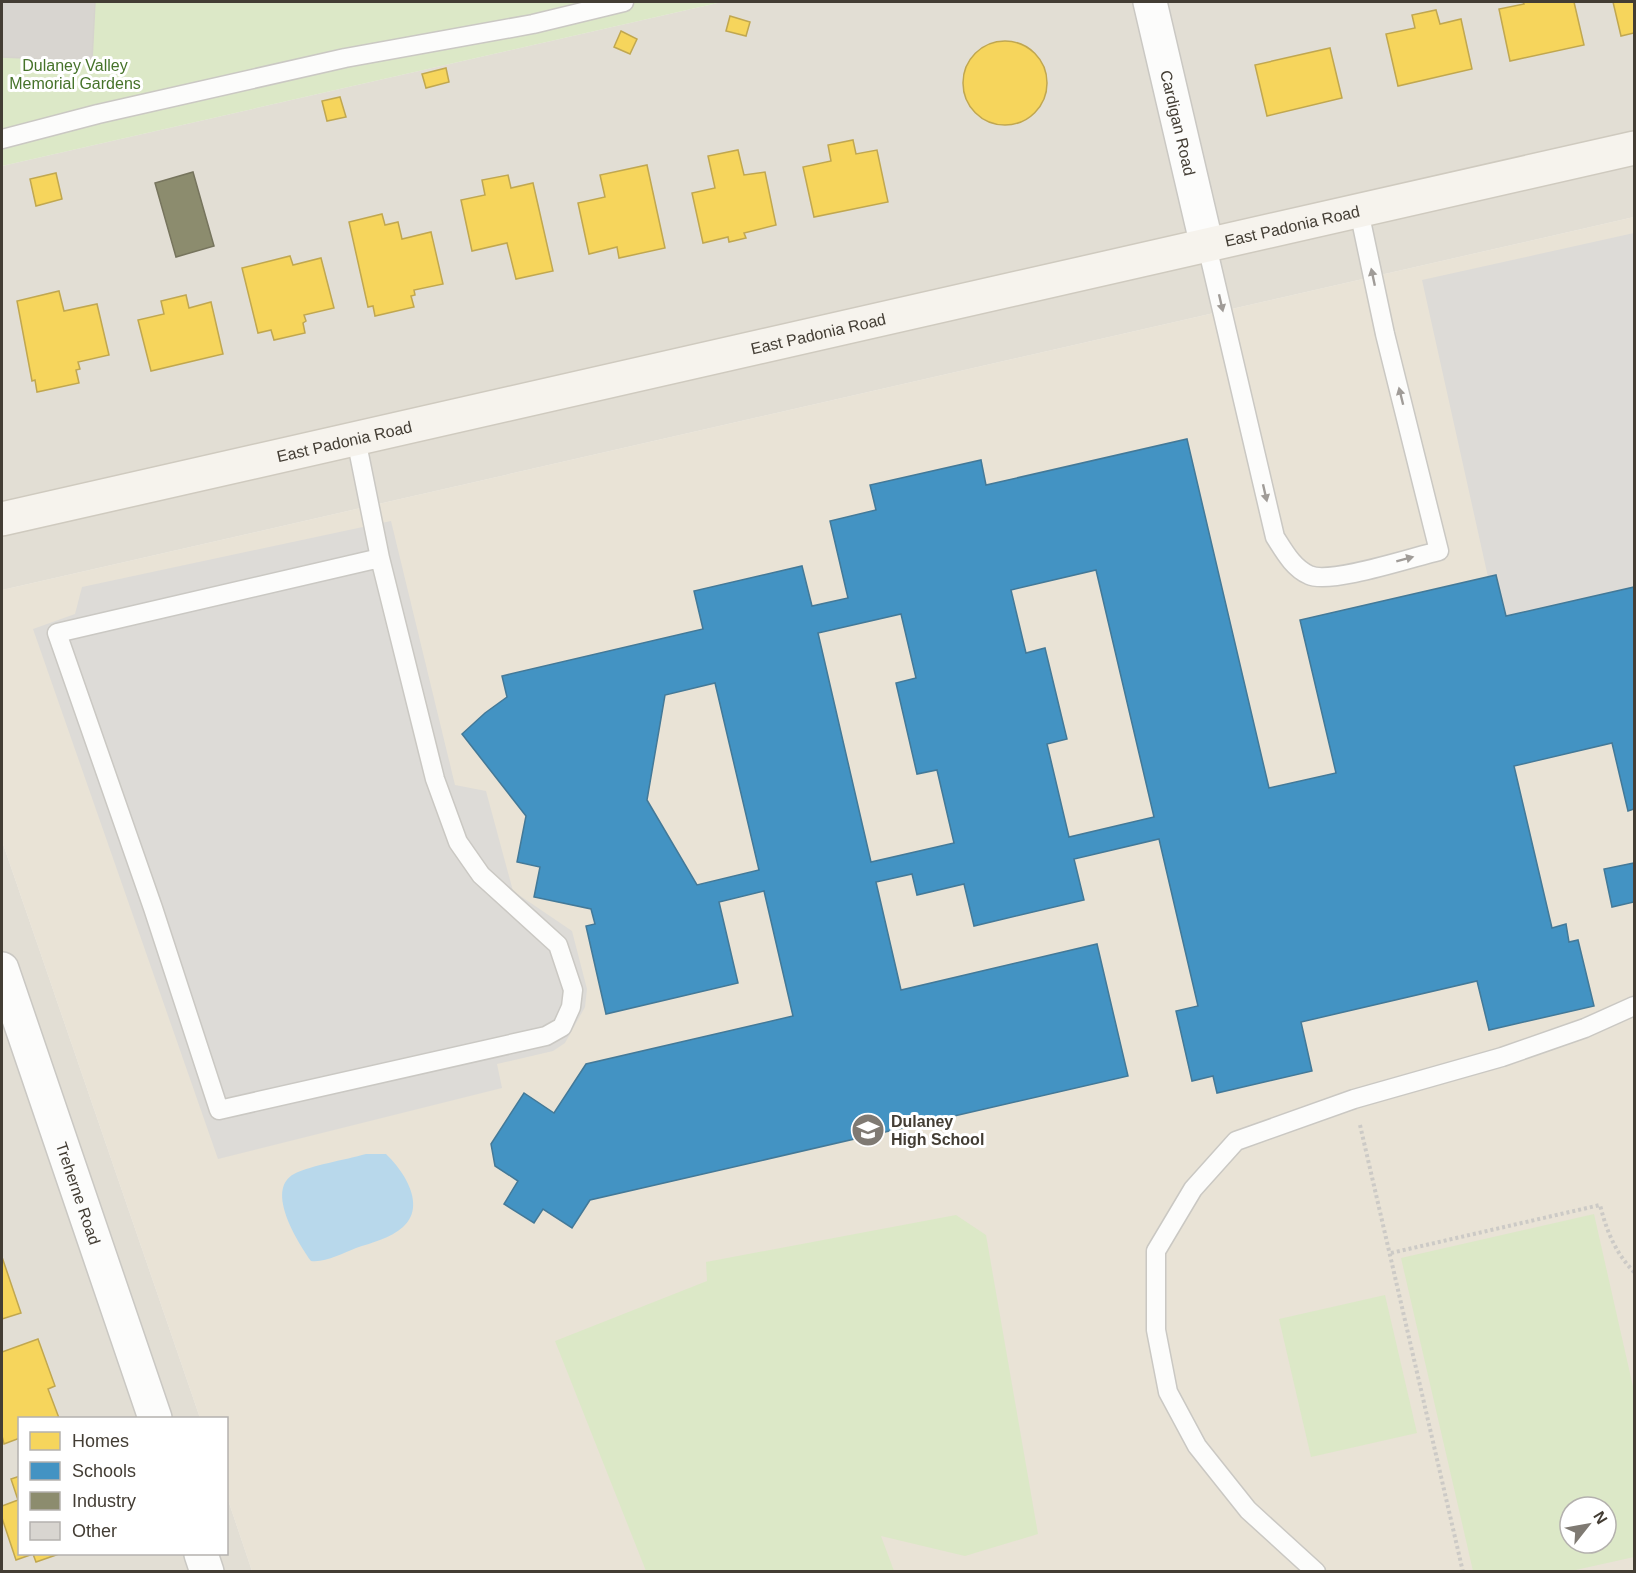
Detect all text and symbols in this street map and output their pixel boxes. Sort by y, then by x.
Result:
park label: Dulaney Valley Memorial Gardens [9,57,141,92]
street label: Cardigan Road [1158,68,1199,177]
street label: East Padonia Road [1223,202,1361,249]
one-way arrow [1368,267,1377,286]
one-way arrow [1216,294,1226,312]
street label: East Padonia Road [749,310,887,357]
one-way arrow [1396,386,1405,404]
street label: East Padonia Road [275,418,413,465]
one-way arrow [1261,484,1270,503]
one-way arrow [1395,554,1414,564]
school or university icon: Dulaney High School [850,1112,886,1148]
place label: Dulaney High School [891,1113,984,1148]
street label: Treherne Road [53,1140,104,1247]
legend [18,1417,228,1555]
text: Homes [72,1431,129,1451]
text: Schools [72,1461,136,1481]
text: Industry [72,1491,136,1511]
north arrow [1558,1495,1618,1555]
text: N [1590,1508,1611,1527]
text: Other [72,1521,117,1541]

